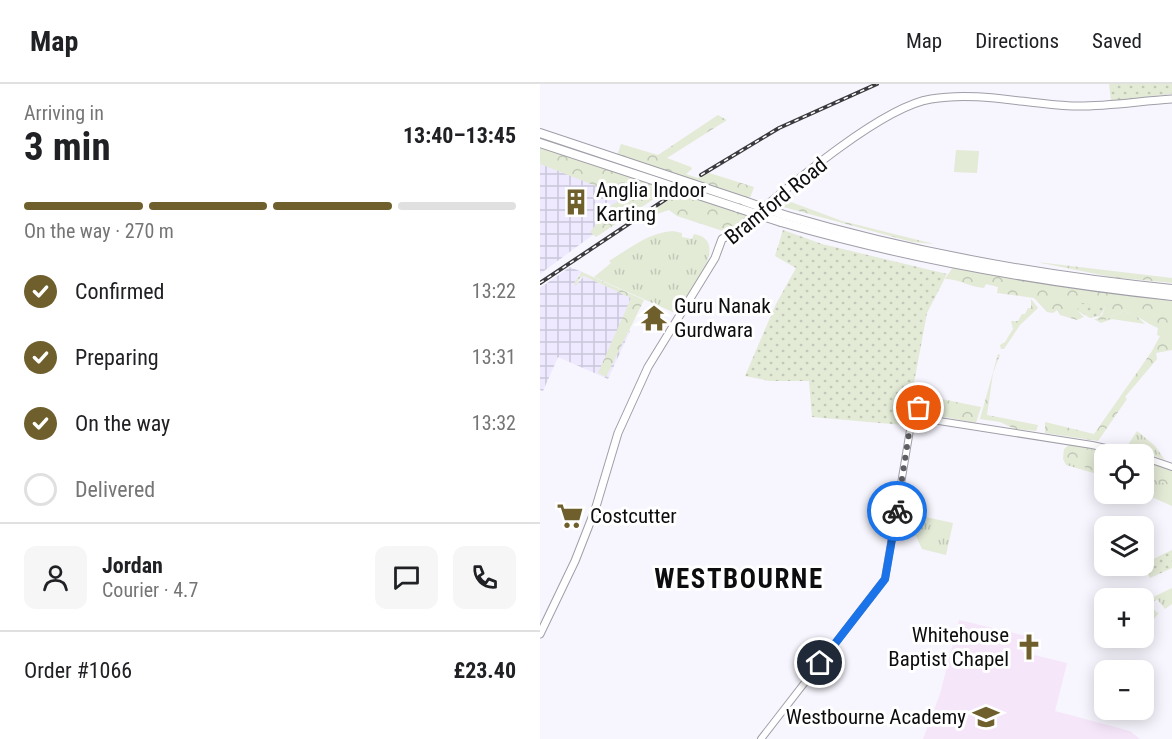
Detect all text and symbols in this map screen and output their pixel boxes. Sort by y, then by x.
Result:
text: Map [30,25,78,58]
text: Map [906,29,942,53]
text: Directions [975,29,1059,53]
text: Saved [1092,29,1142,53]
text: Arriving in [24,101,104,125]
text: 13:40–13:45 [403,123,516,148]
text: 3 min [24,124,111,170]
street label: Bramford Road [720,153,832,249]
place label: Anglia Indoor Karting [596,178,706,226]
building icon: Anglia Indoor Karting [561,187,591,217]
text: On the way · 270 m [24,219,174,243]
icon: check [24,275,57,308]
text: Confirmed [75,279,164,304]
text: 13:22 [472,279,516,303]
place label: Guru Nanak Gurdwara [674,294,771,342]
temple icon: Guru Nanak Gurdwara [639,303,669,333]
icon: check [24,341,57,374]
text: Preparing [75,345,159,370]
text: 13:31 [472,345,516,369]
pin [893,382,944,433]
icon: bag [902,391,935,424]
icon: check [24,407,57,440]
text: On the way [75,411,170,436]
text: 13:32 [472,411,516,435]
map controls [1094,444,1154,720]
button: locate [1094,444,1154,504]
text: Delivered [75,477,155,502]
courier [867,481,927,541]
icon: bike [881,495,914,528]
supermarket icon: Costcutter [555,501,585,531]
place label: Costcutter [590,504,677,528]
button: layers [1094,516,1154,576]
button: person [24,546,87,609]
button: chat [375,546,438,609]
button: phone [453,546,516,609]
text: Jordan [102,553,163,578]
district label: WESTBOURNE [654,563,824,595]
text: Courier · 4.7 [102,578,198,602]
button: + [1094,588,1154,648]
place label: Whitehouse Baptist Chapel [888,623,1009,671]
church icon: Whitehouse Baptist Chapel [1014,632,1044,662]
pin [794,637,845,688]
icon: home [803,646,836,679]
text: Order #1066 [24,658,132,683]
text: £23.40 [454,658,516,683]
button: − [1094,660,1154,720]
school or university icon: Westbourne Academy [971,702,1001,732]
place label: Westbourne Academy [786,705,966,729]

